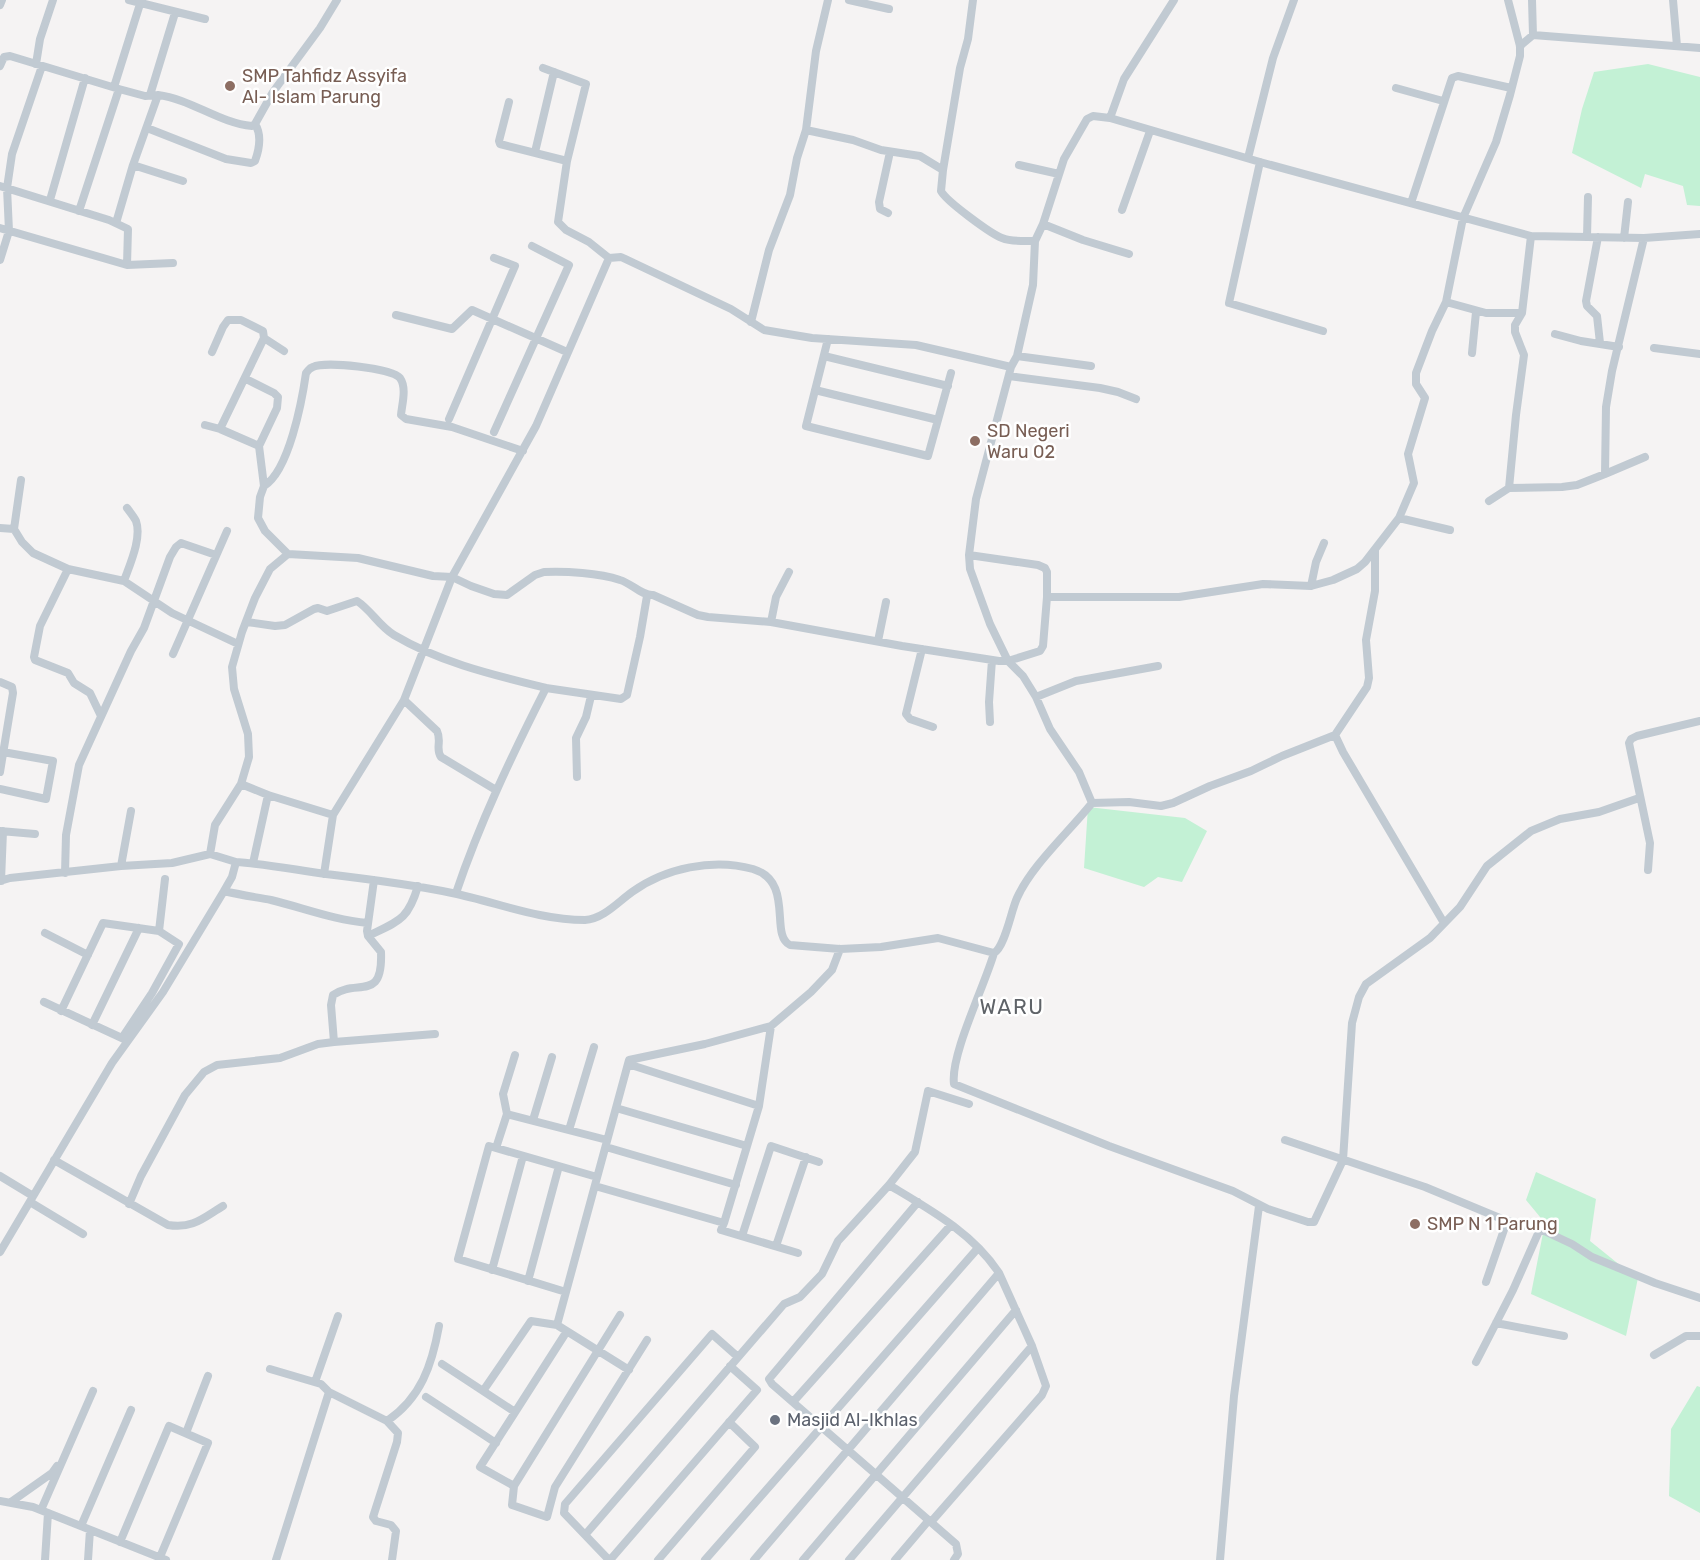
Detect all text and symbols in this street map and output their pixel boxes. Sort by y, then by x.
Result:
place label: SMP Tahfidz Assyifa Al- Islam Parung [242,65,407,108]
marker: SMP Tahfidz Assyifa Al- Islam Parung [223,79,237,93]
place label: SD Negeri Waru 02 [987,420,1070,463]
marker: SD Negeri Waru 02 [968,434,982,448]
district label: WARU [980,994,1044,1019]
place label: SMP N 1 Parung [1427,1213,1558,1235]
marker: SMP N 1 Parung [1408,1217,1422,1231]
place label: Masjid Al-Ikhlas [787,1409,918,1431]
marker: Masjid Al-Ikhlas [768,1413,782,1427]

